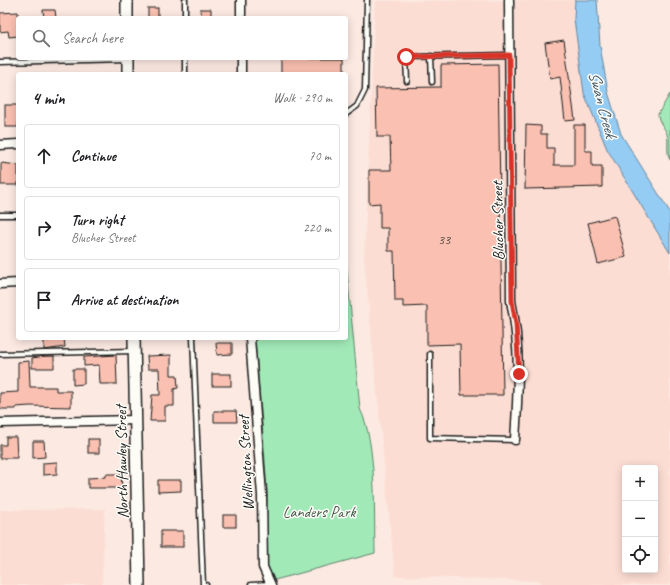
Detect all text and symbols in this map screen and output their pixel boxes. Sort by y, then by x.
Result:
search box [16,16,348,60]
icon: search [30,27,52,49]
text: Search here [62,29,123,48]
route start [397,48,415,66]
water label: Swan Creek [584,69,622,142]
text: 4 min [32,88,65,109]
text: Walk · 290 m [273,90,332,106]
icon: ahead [33,145,55,167]
text: Continue [71,147,116,166]
text: 70 m [309,148,331,164]
street label: Blucher Street [487,179,509,261]
text: Turn right [71,211,124,230]
icon: right [33,217,55,239]
text: 220 m [303,220,331,236]
text: Blucher Street [71,230,135,246]
house number: 33 [438,231,452,248]
icon: arrive [33,289,55,311]
text: Arrive at destination [71,291,178,310]
route end [510,365,528,383]
street label: North Hawley Street [111,403,133,519]
street label: Wellington Street [233,412,258,511]
map controls [622,465,658,573]
button: + [622,465,658,501]
button: − [622,501,658,537]
park label: Landers Park [283,502,356,522]
button: locate [622,537,658,573]

